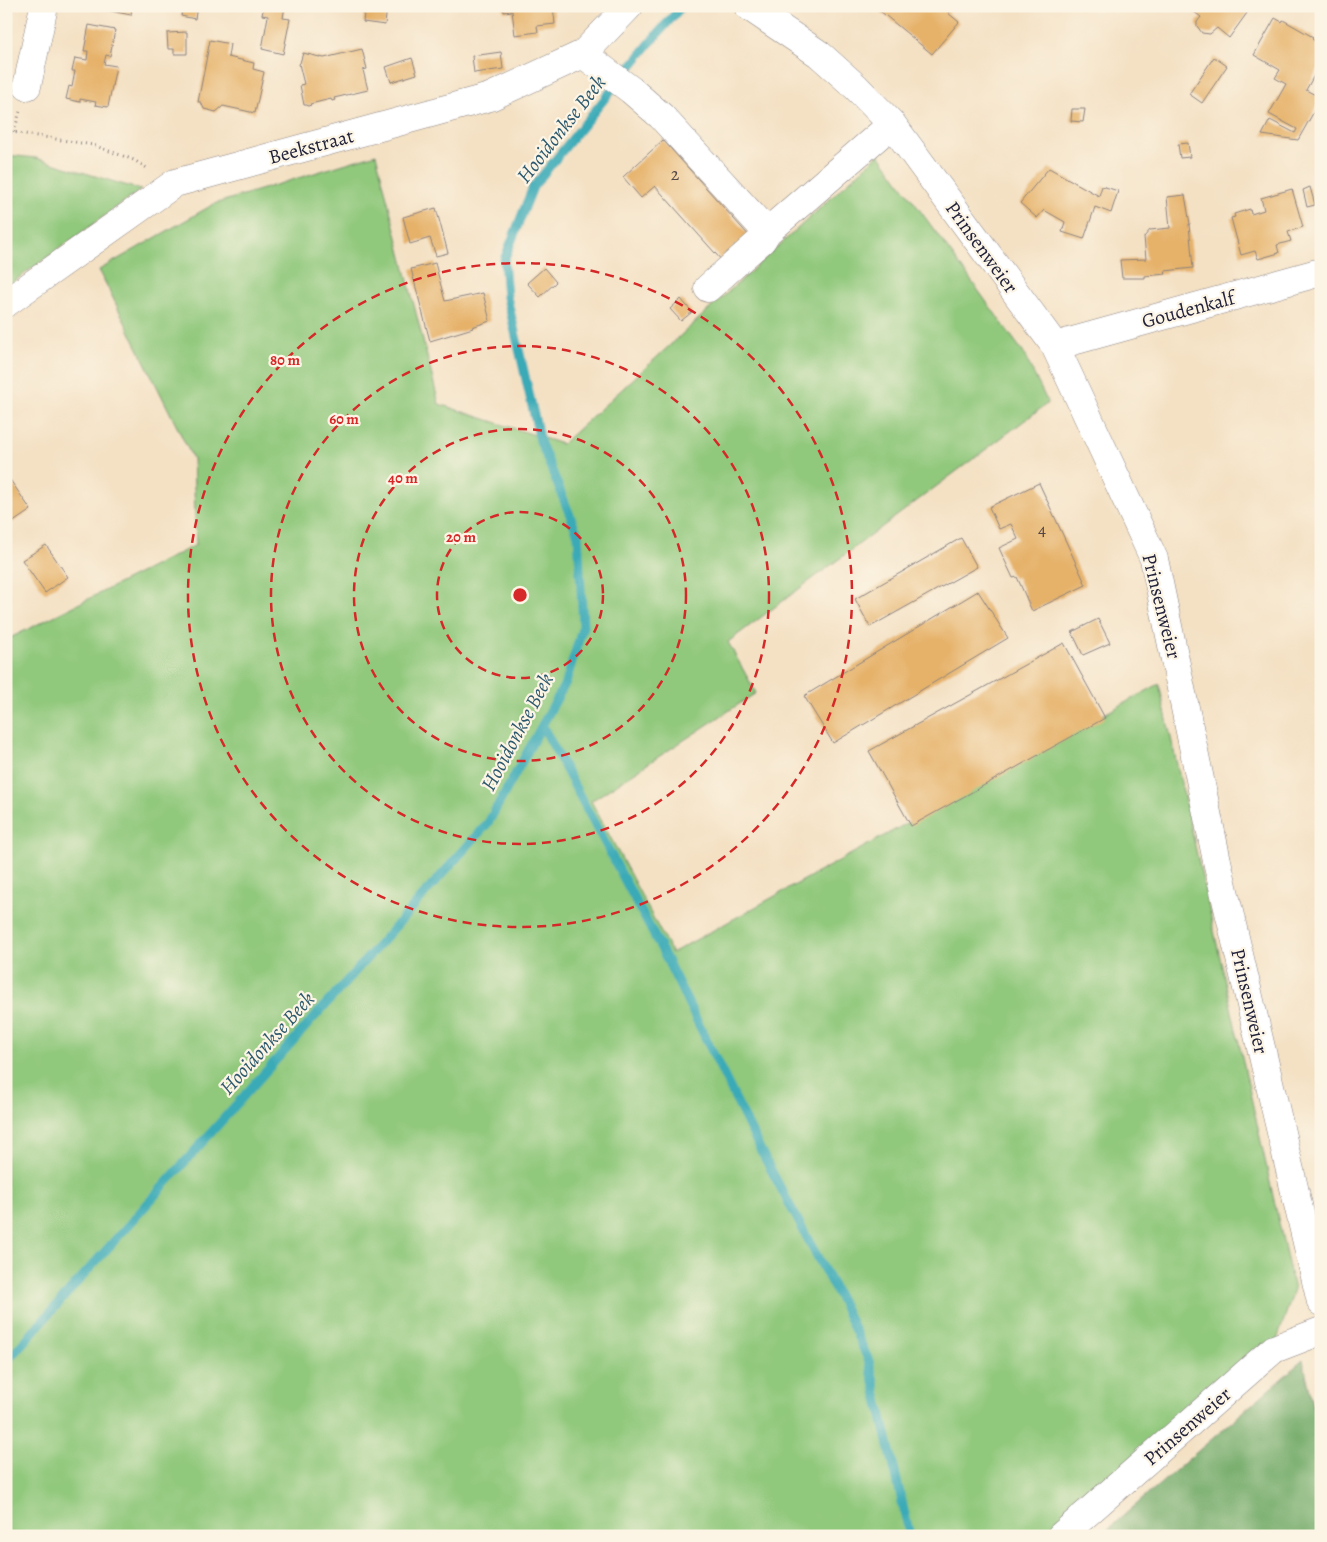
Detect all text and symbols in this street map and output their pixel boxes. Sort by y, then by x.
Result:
water label: Hooidonkse Beek [510,69,612,189]
street label: Beekstraat [266,122,357,171]
house number: 2 [671,162,680,186]
street label: Prinsenweier [939,196,1024,299]
street label: Goudenkalf [1139,283,1241,335]
text: 80 m [270,350,300,370]
text: 60 m [329,409,359,429]
text: 40 m [388,468,418,488]
house number: 4 [1038,517,1046,541]
text: 20 m [446,527,476,547]
street label: Prinsenweier [1135,551,1188,662]
centre of rings [511,586,529,604]
water label: Hooidonkse Beek [474,668,560,796]
street label: Prinsenweier [1224,946,1275,1057]
water label: Hooidonkse Beek [213,985,321,1101]
street label: Prinsenweier [1138,1381,1237,1472]

